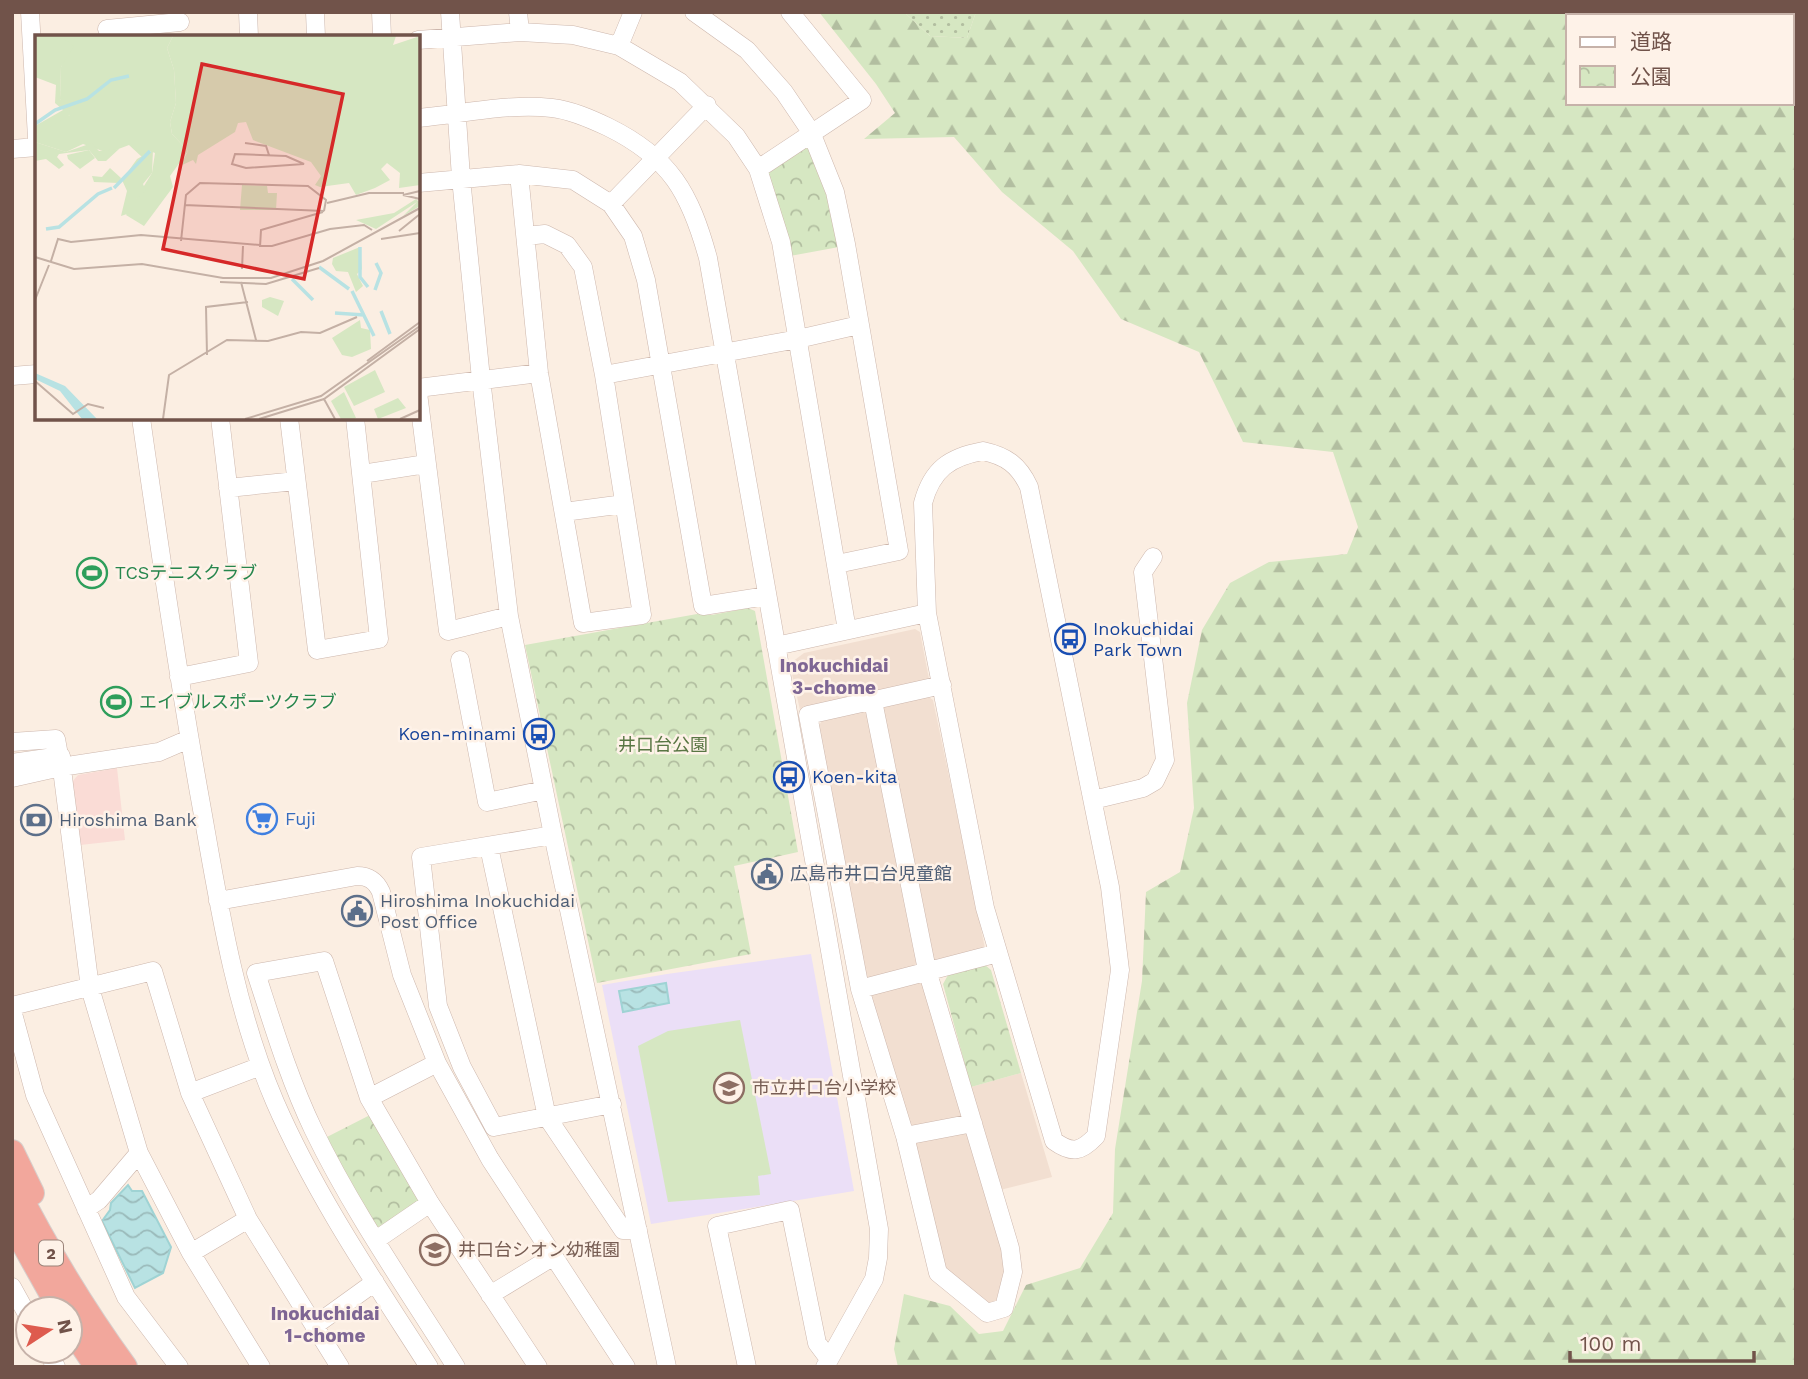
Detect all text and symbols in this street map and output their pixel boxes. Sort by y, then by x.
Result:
legend [1566,14,1794,105]
text: 道路 [1630,29,1672,54]
inset map [35,35,420,420]
text: 公園 [1630,64,1672,89]
sports icon: TCSテニスクラブ [75,556,109,590]
place label: TCSテニスクラブ [115,562,257,583]
place label: Inokuchidai Park Town [1093,618,1194,660]
bus stop icon: Inokuchidai Park Town [1053,622,1087,656]
district label: Inokuchidai 3-chome [779,654,889,699]
sports icon: エイブルスポーツクラブ [99,685,133,719]
place label: エイブルスポーツクラブ [139,691,337,712]
bus stop icon: Koen-minami [522,717,556,751]
place label: Koen-minami [398,723,516,744]
park label: 井口台公園 [618,734,708,755]
bus stop icon: Koen-kita [772,760,806,794]
place label: Koen-kita [812,766,897,787]
supermarket icon: Fuji [245,802,279,836]
bank icon: Hiroshima Bank [19,803,53,837]
place label: Fuji [285,808,316,829]
place label: Hiroshima Bank [59,809,197,830]
public building icon: 広島市井口台児童館 [750,857,784,891]
place label: 広島市井口台児童館 [790,863,952,884]
place label: Hiroshima Inokuchidai Post Office [380,890,575,932]
public building icon: Hiroshima Inokuchidai Post Office [340,894,374,928]
school or university icon: 市立井口台小学校 [712,1071,746,1105]
place label: 市立井口台小学校 [752,1077,896,1098]
school or university icon: 井口台シオン幼稚園 [418,1233,452,1267]
place label: 井口台シオン幼稚園 [458,1239,620,1260]
road number: 2 [39,1240,63,1266]
north arrow [14,1295,84,1365]
district label: Inokuchidai 1-chome [270,1302,380,1347]
text: N [52,1317,78,1336]
scale bar [1570,1320,1754,1364]
text: 100 m [1580,1331,1642,1356]

